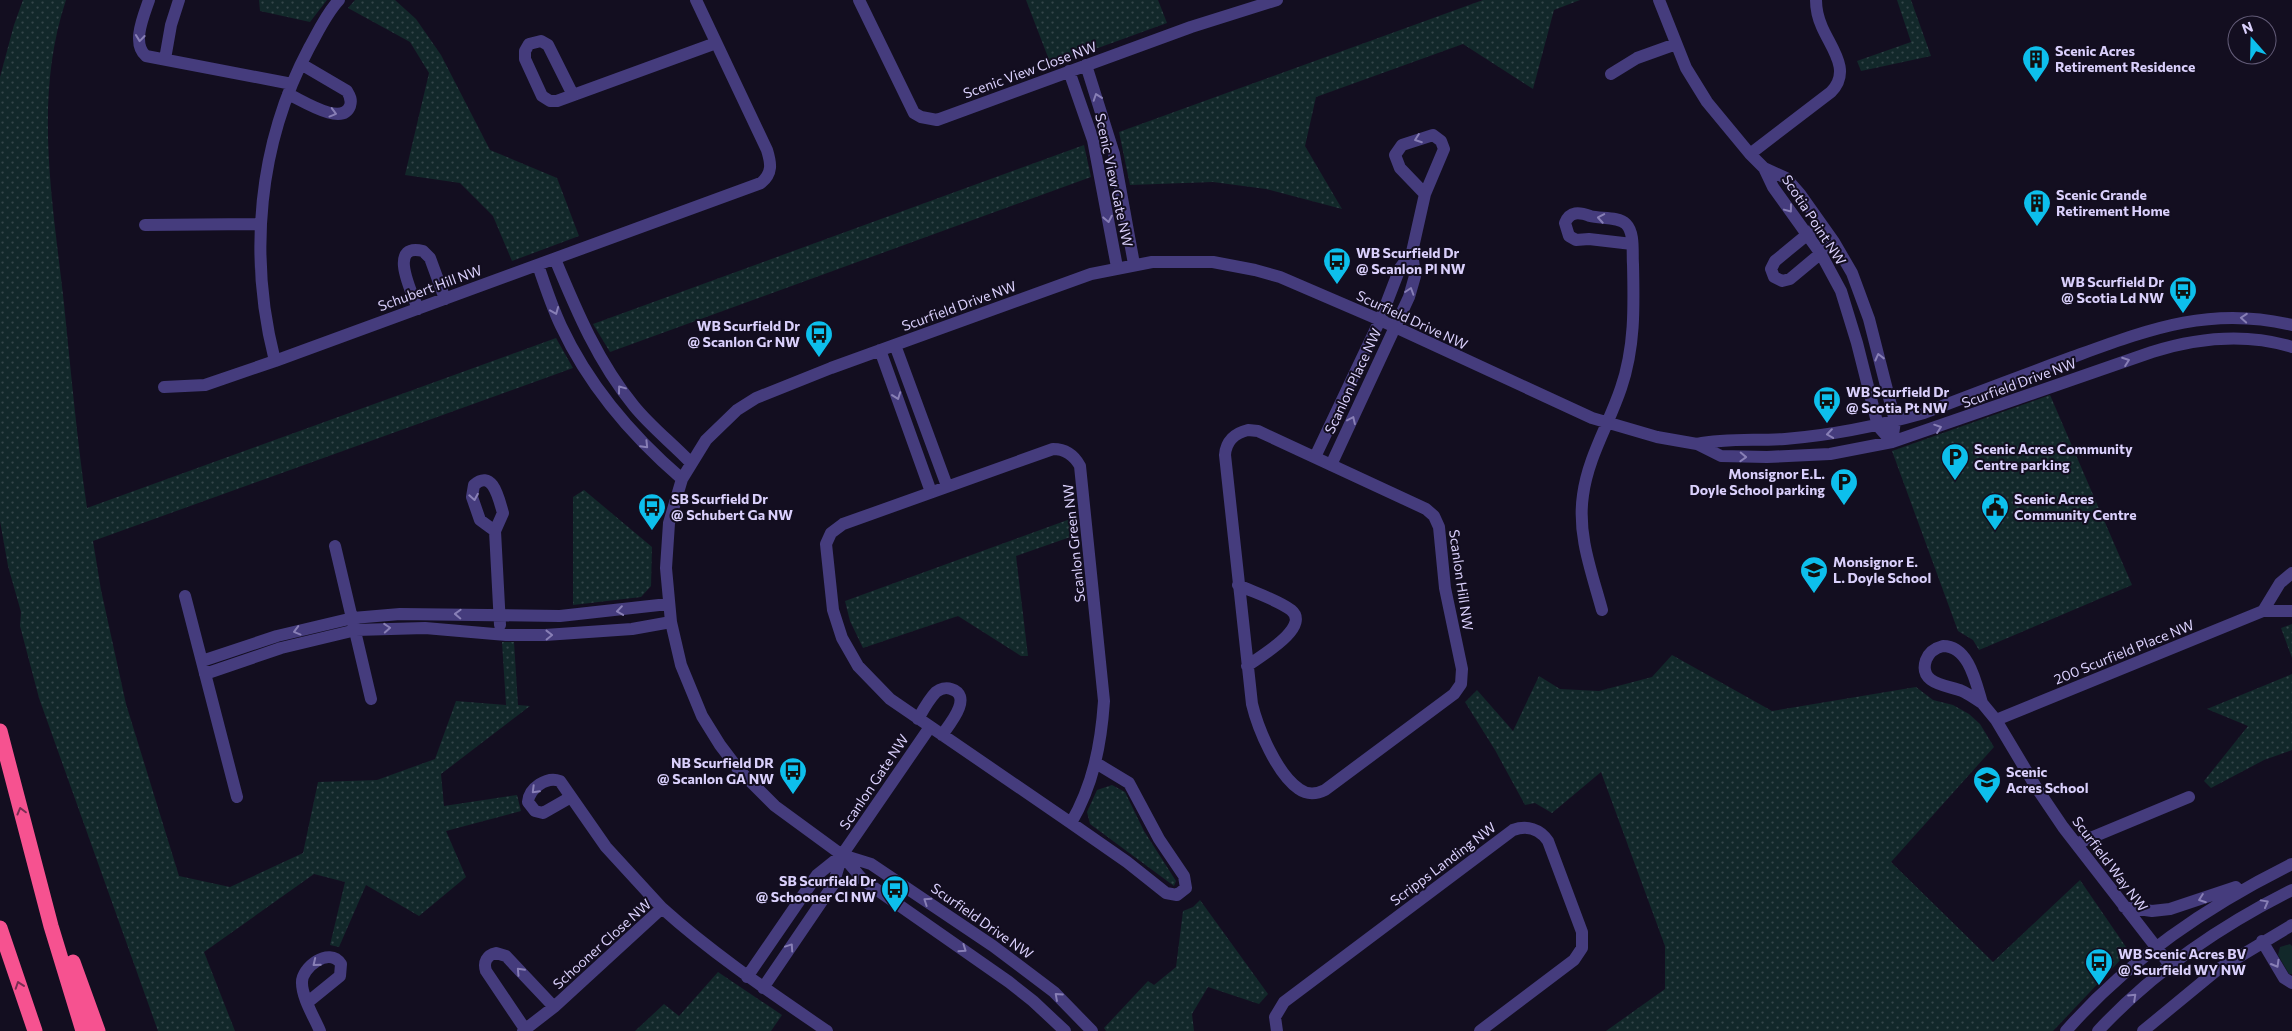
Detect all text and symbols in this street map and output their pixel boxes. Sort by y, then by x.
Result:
north arrow [2227,15,2277,65]
text: N [2240,18,2255,37]
one-way arrow [135,35,146,43]
street label: Scenic View Close NW [961,37,1099,102]
place label: Scenic Acres Retirement Residence [2055,42,2195,75]
building icon: Scenic Acres Retirement Residence [2021,44,2051,83]
one-way arrow [1093,94,1103,102]
one-way arrow [328,107,336,117]
street label: Scenic View Gate NW [1092,112,1137,248]
one-way arrow [1414,133,1423,143]
street label: Scotia Point NW [1779,171,1850,268]
place label: Scenic Grande Retirement Home [2056,186,2170,219]
building icon: Scenic Grande Retirement Home [2022,188,2052,227]
one-way arrow [1783,203,1792,213]
one-way arrow [1596,213,1605,223]
one-way arrow [1103,215,1113,224]
place label: WB Scurfield Dr @ Scanlon Pl NW [1356,244,1466,277]
bus stop icon: WB Scurfield Dr @ Scanlon Pl NW [1322,246,1352,285]
street label: Schubert Hill NW [376,261,484,314]
place label: WB Scurfield Dr @ Scotia Ld NW [2061,273,2164,306]
bus stop icon: WB Scurfield Dr @ Scotia Ld NW [2168,275,2198,314]
street label: Scurfield Drive NW [899,277,1018,334]
street label: Scurfield Drive NW [1354,286,1471,353]
one-way arrow [1405,288,1415,296]
one-way arrow [549,306,559,315]
one-way arrow [2240,313,2248,324]
place label: WB Scurfield Dr @ Scanlon Gr NW [687,317,800,350]
bus stop icon: WB Scurfield Dr @ Scanlon Gr NW [804,319,834,358]
street label: Scanlon Place NW [1321,325,1384,436]
one-way arrow [1874,353,1885,361]
street label: Scurfield Drive NW [1959,354,2078,411]
one-way arrow [2121,357,2130,367]
place label: WB Scurfield Dr @ Scotia Pt NW [1846,383,1950,416]
bus stop icon: WB Scurfield Dr @ Scotia Pt NW [1812,385,1842,424]
one-way arrow [619,386,627,395]
one-way arrow [891,391,901,400]
one-way arrow [1345,416,1356,425]
one-way arrow [1933,424,1942,434]
one-way arrow [1825,429,1834,439]
one-way arrow [639,439,648,448]
place label: Scenic Acres Community Centre parking [1974,440,2133,473]
parking icon: Scenic Acres Community Centre parking [1940,442,1970,481]
one-way arrow [1739,451,1747,462]
place label: Monsignor E.L. Doyle School parking [1689,465,1825,498]
parking icon: Monsignor E.L. Doyle School parking [1829,467,1859,506]
street label: Scanlon Green NW [1059,483,1088,603]
place label: SB Scurfield Dr @ Schubert Ga NW [671,490,793,523]
place label: Scenic Acres Community Centre [2014,490,2137,523]
bus stop icon: SB Scurfield Dr @ Schubert Ga NW [637,492,667,531]
public building icon: Scenic Acres Community Centre [1980,492,2010,531]
one-way arrow [468,493,478,501]
street label: Scanlon Hill NW [1446,528,1477,632]
place label: Monsignor E. L. Doyle School [1833,553,1931,586]
school or university icon: Monsignor E. L. Doyle School [1799,555,1829,594]
one-way arrow [615,605,623,616]
one-way arrow [453,609,461,620]
street label: 200 Scurfield Place NW [2051,616,2196,687]
one-way arrow [384,623,392,634]
one-way arrow [293,625,301,635]
one-way arrow [546,629,554,640]
street label: Scanlon Gate NW [835,731,912,833]
place label: NB Scurfield DR @ Scanlon GA NW [657,754,774,787]
bus stop icon: NB Scurfield DR @ Scanlon GA NW [778,756,808,795]
place label: Scenic Acres School [2006,763,2088,796]
school or university icon: Scenic Acres School [1972,765,2002,804]
one-way arrow [532,784,541,793]
one-way arrow [16,807,26,815]
street label: Scurfield Way NW [2069,813,2152,915]
street label: Scripps Landing NW [1386,818,1499,909]
place label: SB Scurfield Dr @ Schooner Cl NW [756,872,876,905]
bus stop icon: SB Scurfield Dr @ Schooner Cl NW [880,874,910,913]
street label: Scurfield Drive NW [928,879,1037,962]
one-way arrow [2198,893,2207,903]
street label: Schooner Close NW [549,895,654,992]
one-way arrow [923,898,932,907]
one-way arrow [2260,900,2269,910]
one-way arrow [957,943,967,952]
one-way arrow [784,944,793,953]
place label: WB Scenic Acres BV @ Scurfield WY NW [2118,945,2246,978]
bus stop icon: WB Scenic Acres BV @ Scurfield WY NW [2084,947,2114,986]
one-way arrow [313,957,322,965]
one-way arrow [2269,958,2279,967]
one-way arrow [517,968,526,977]
one-way arrow [15,981,25,990]
one-way arrow [1055,993,1064,1002]
one-way arrow [2127,994,2136,1003]

